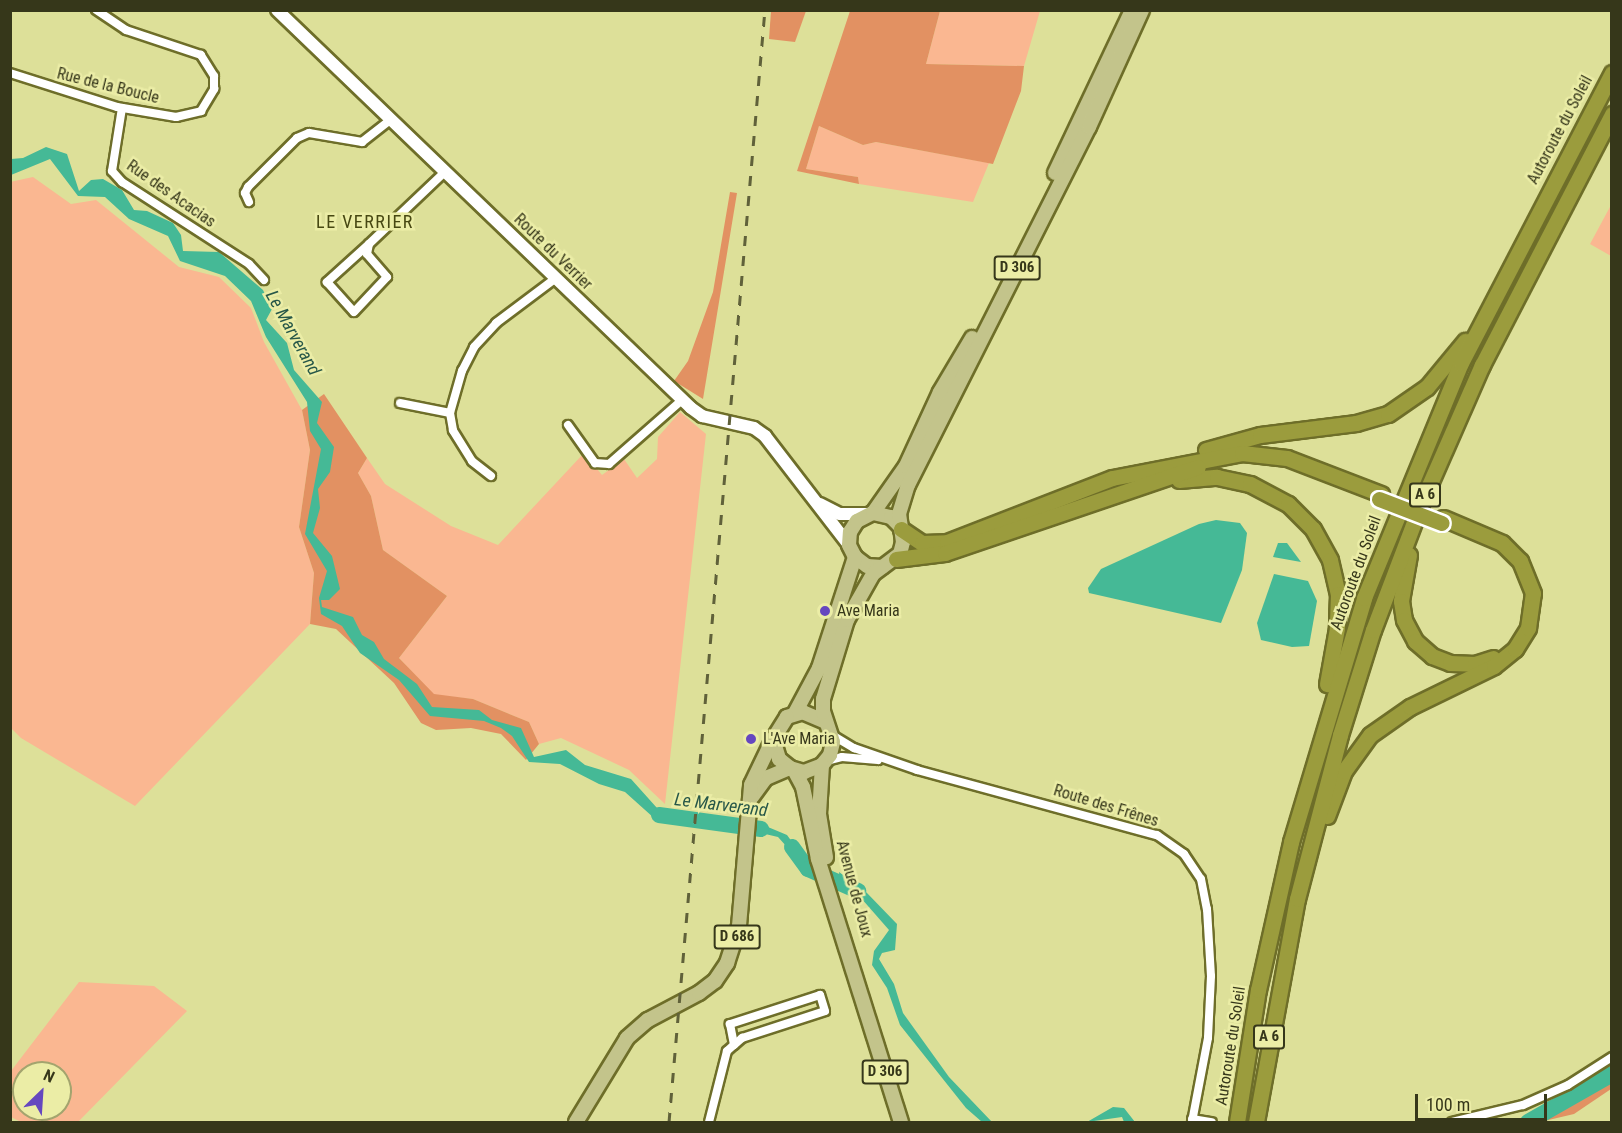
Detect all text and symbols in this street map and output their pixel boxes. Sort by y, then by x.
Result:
street label: Rue de la Boucle [55,64,161,108]
street label: Autoroute du Soleil [1523,72,1597,188]
street label: Rue des Acacias [123,156,219,232]
street label: Route du Verrier [510,210,596,294]
district label: LE VERRIER [316,211,414,233]
road number: D 306 [993,256,1041,280]
water label: Le Marverand [261,287,325,379]
road number: A 6 [1408,483,1442,507]
street label: Autoroute du Soleil [1326,513,1386,633]
place label: Ave Maria [837,601,900,621]
marker: Ave Maria [818,604,832,618]
place label: L'Ave Maria [763,729,835,749]
marker: L'Ave Maria [744,732,758,746]
street label: Route des Frênes [1051,781,1161,831]
water label: Le Marverand [673,789,769,821]
street label: Avenue de Joux [832,839,876,939]
road number: D 686 [713,925,761,949]
street label: Autoroute du Soleil [1212,985,1250,1107]
road number: A 6 [1252,1025,1286,1049]
road number: D 306 [861,1060,909,1084]
north arrow [12,1061,72,1121]
text: N [41,1065,57,1087]
scale bar [1418,1082,1550,1120]
text: 100 m [1426,1094,1470,1115]

